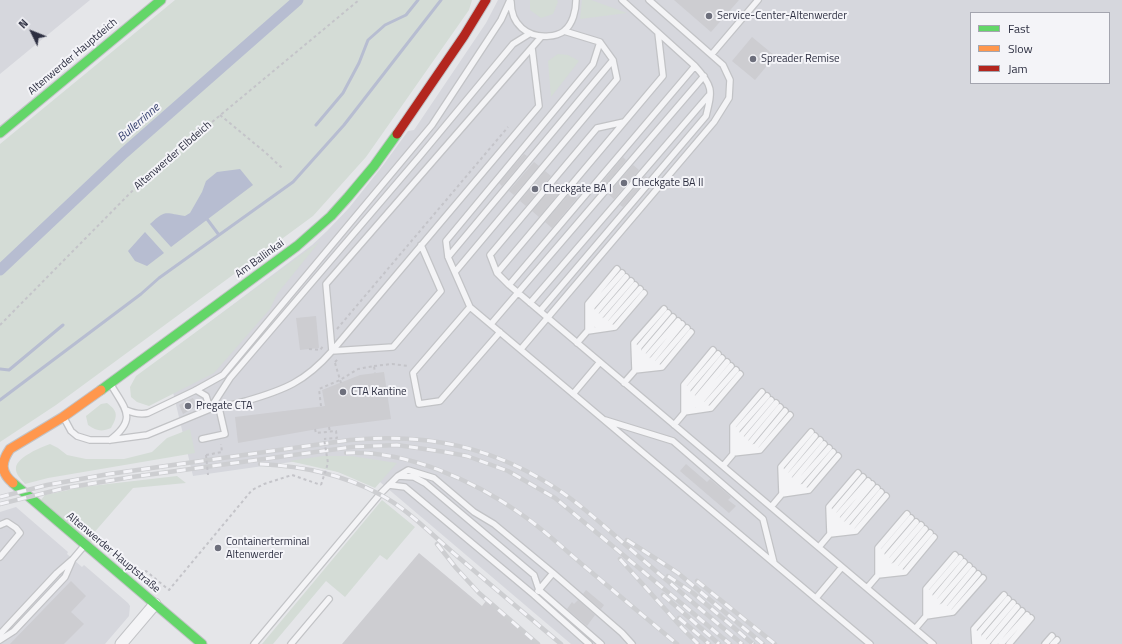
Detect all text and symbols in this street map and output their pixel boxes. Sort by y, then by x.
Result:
place label: Service-Center-Altenwerder [717,9,847,23]
marker: Service-Center-Altenwerder [704,11,714,21]
north arrow [12,12,52,52]
legend [970,12,1110,84]
text: N [15,16,32,32]
street label: Altenwerder Hauptdeich [26,16,120,98]
text: Fast [1008,19,1030,38]
text: Slow [1008,39,1033,58]
place label: Spreader Remise [761,52,840,66]
marker: Spreader Remise [748,54,758,64]
text: Jam [1008,59,1028,78]
water label: Bullerrinne [115,101,163,145]
street label: Altenwerder Elbdeich [132,119,214,193]
place label: Checkgate BA II [632,176,703,190]
marker: Checkgate BA II [619,178,629,188]
place label: Checkgate BA I [543,182,612,196]
marker: Checkgate BA I [530,184,540,194]
street label: Am Ballinkai [233,237,287,281]
place label: CTA Kantine [351,385,407,399]
marker: CTA Kantine [338,387,348,397]
place label: Pregate CTA [196,399,253,413]
marker: Pregate CTA [183,401,193,411]
street label: Altenwerder Hauptstraße [64,510,162,596]
place label: Containerterminal Altenwerder [226,535,309,561]
marker: Containerterminal Altenwerder [213,543,223,553]

